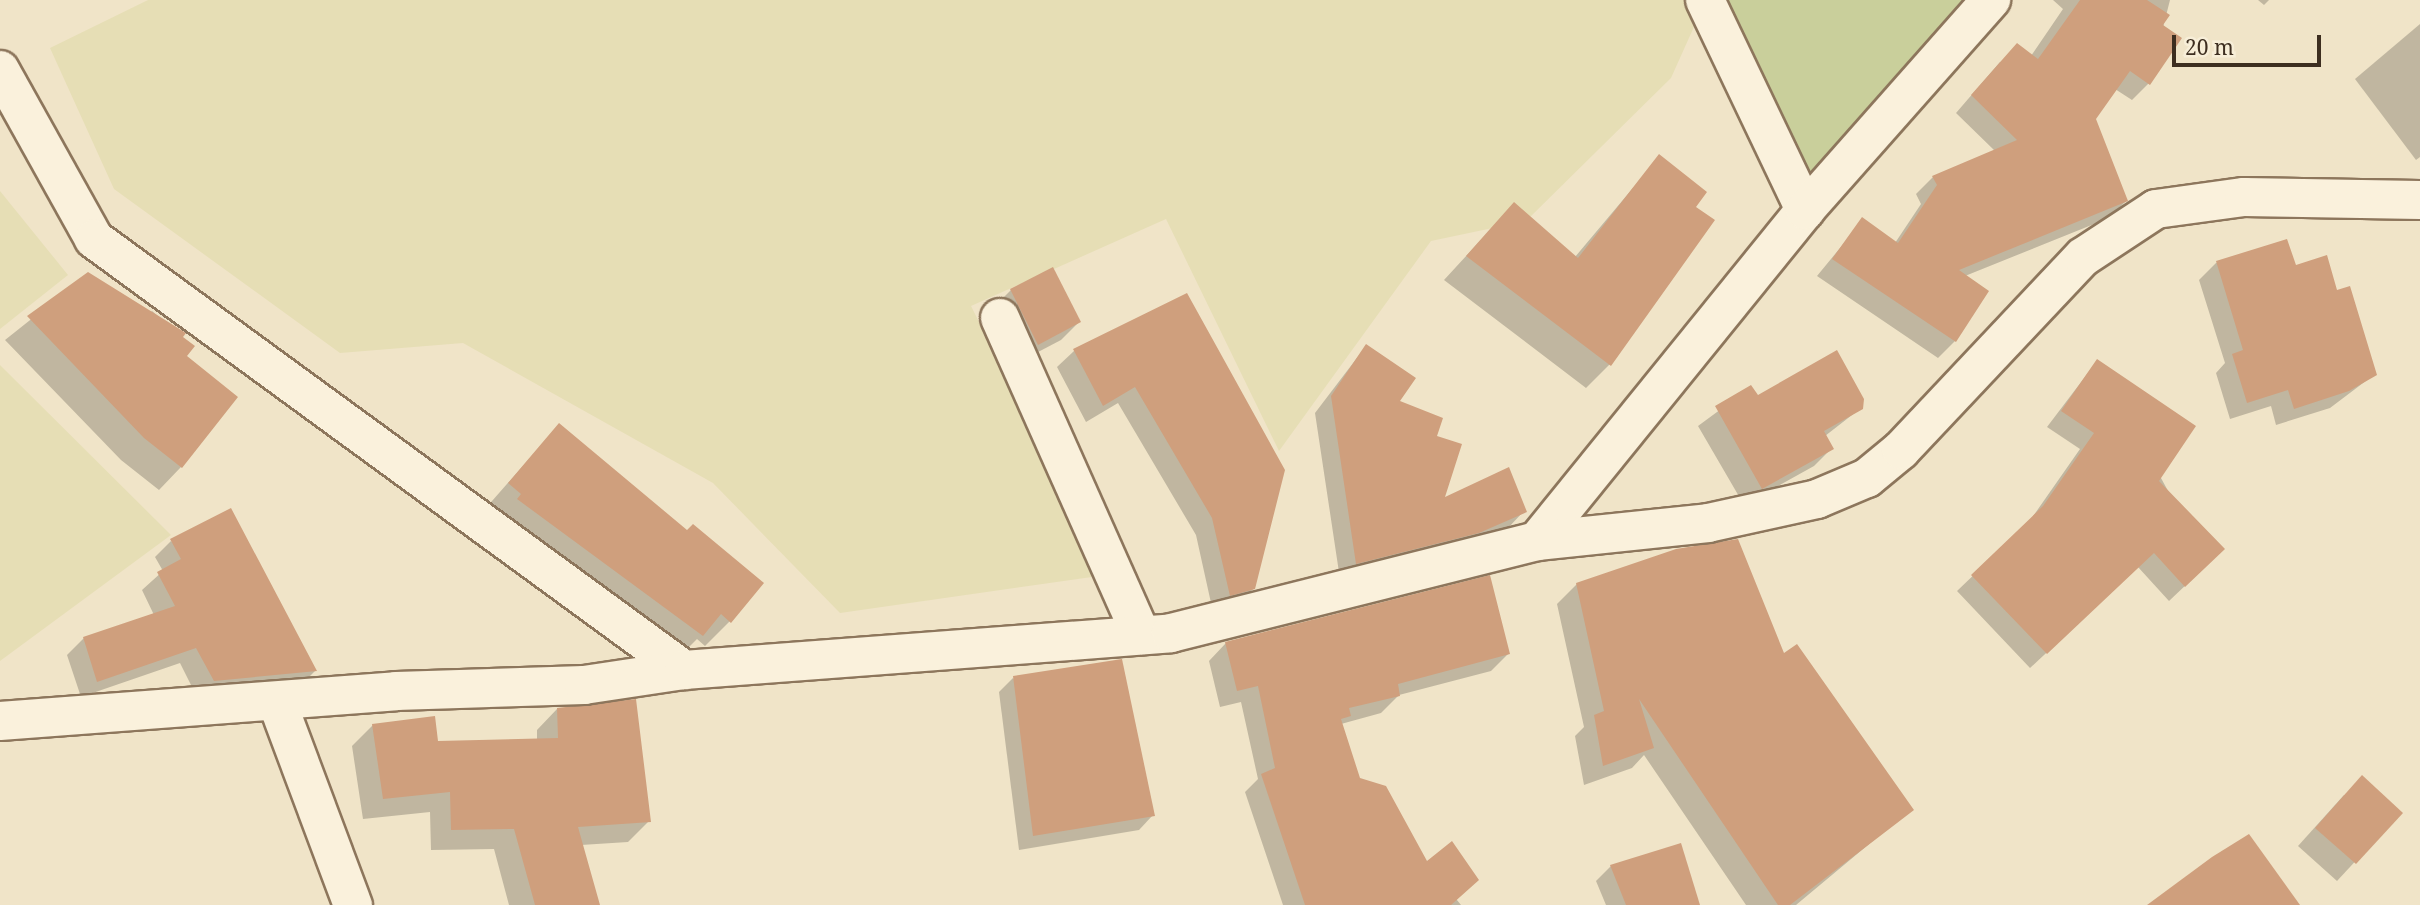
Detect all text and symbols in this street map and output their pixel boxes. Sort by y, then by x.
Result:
scale bar [2175,21,2324,65]
text: 20 m [2185,33,2234,61]

